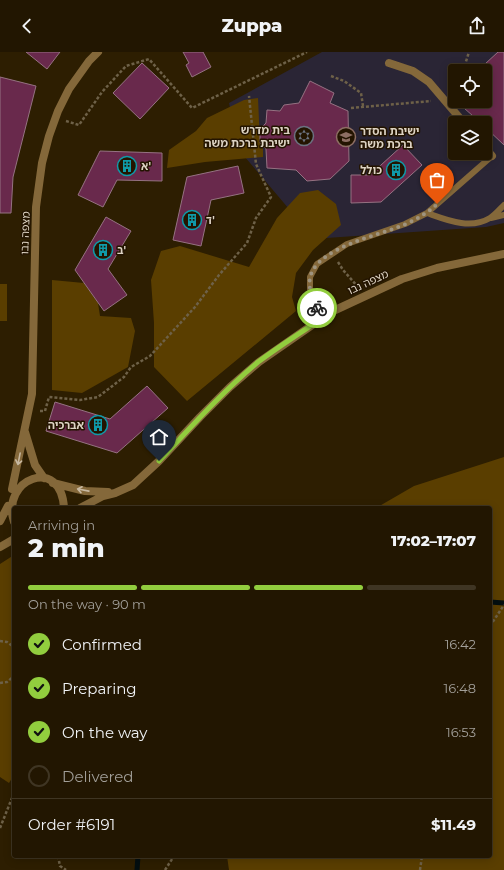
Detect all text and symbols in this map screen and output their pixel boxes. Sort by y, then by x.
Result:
icon: back [16,15,38,37]
text: Zuppa [222,15,282,37]
icon: share [466,15,488,37]
map controls [448,64,492,160]
button: locate [448,64,492,108]
button: layers [448,116,492,160]
place label: בית מדרש ישיבת ברכת משה [204,123,290,150]
place label: ישיבת הסדר ברכת משה [360,124,420,151]
synagogue icon: בית מדרש ישיבת ברכת משה [293,125,315,147]
school or university icon: ישיבת הסדר ברכת משה [335,126,357,148]
building icon: א' [116,155,138,177]
place label: א' [141,159,151,173]
building icon: כולל [385,159,407,181]
place label: כולל [360,163,382,177]
pin [420,163,454,204]
icon: bag [426,169,448,191]
building icon: ד' [181,209,203,231]
street label: מצפה נבו [17,211,33,255]
place label: ד' [206,213,215,227]
building icon: ב' [92,239,114,261]
place label: ב' [117,243,126,257]
street label: מצפה נבו [345,267,391,297]
courier [297,288,337,328]
icon: bike [306,297,328,319]
building icon: אברכיה [87,414,109,436]
place label: אברכיה [48,418,85,432]
pin [142,420,176,461]
icon: home [148,426,170,448]
one-way arrow [14,452,22,465]
one-way arrow [77,486,90,494]
text: Arriving in [28,517,95,533]
text: 17:02–17:07 [391,531,476,550]
text: 2 min [28,532,105,564]
text: On the way · 90 m [28,596,146,612]
icon: check [28,633,50,655]
text: Confirmed [62,635,142,654]
text: 16:42 [445,636,476,652]
icon: check [28,677,50,699]
text: Preparing [62,679,137,698]
text: 16:48 [444,680,476,696]
icon: check [28,721,50,743]
text: On the way [62,723,147,742]
text: 16:53 [446,724,476,740]
text: Delivered [62,767,134,786]
text: Order #6191 [28,815,115,834]
text: $11.49 [431,815,476,834]

